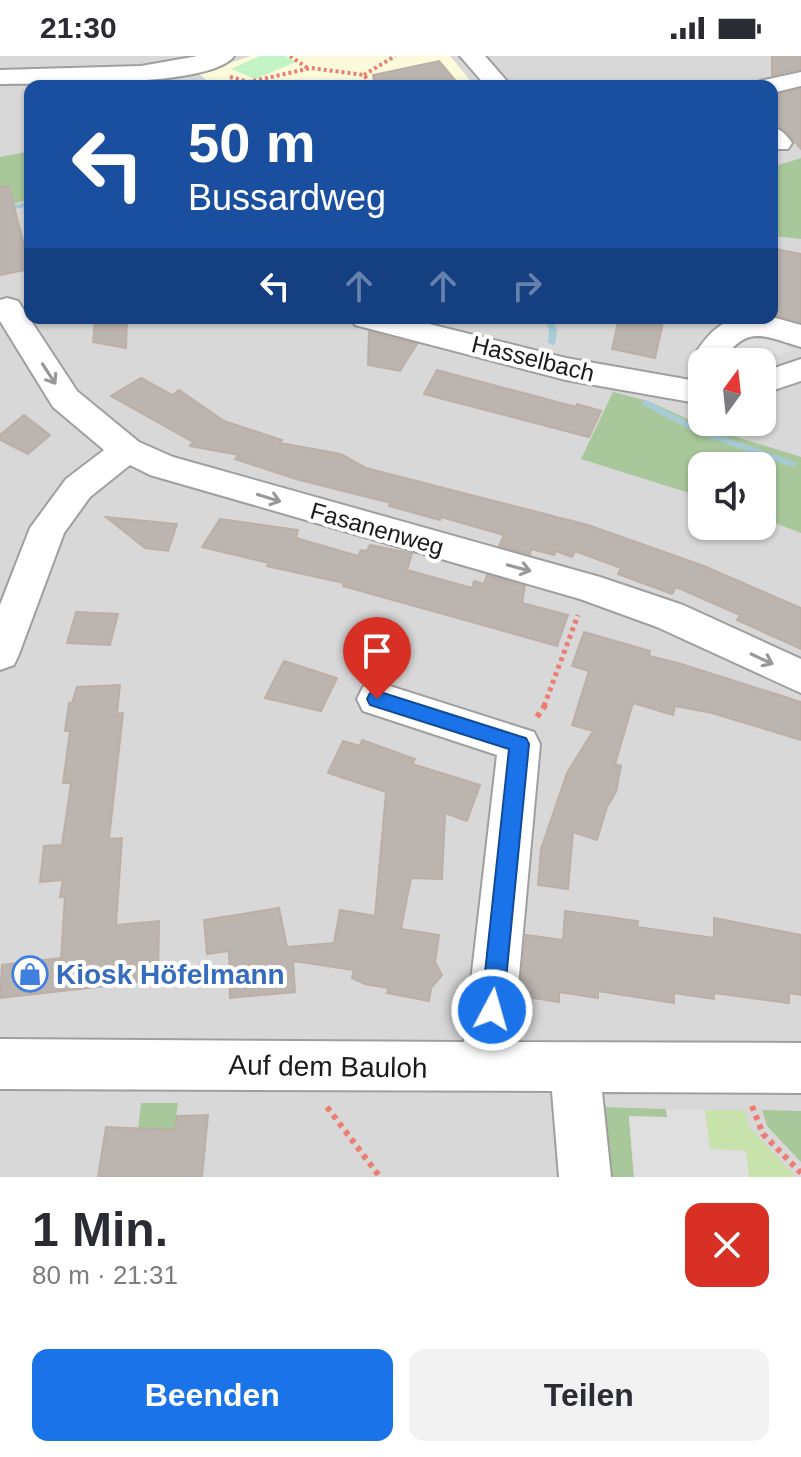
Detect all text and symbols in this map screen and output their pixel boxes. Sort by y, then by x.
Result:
text: 21:30 [40,11,117,44]
text: 50 m [188,111,316,174]
icon: left [56,112,160,216]
text: Bussardweg [188,177,386,218]
icon: left [253,264,297,308]
icon: ahead [337,264,381,308]
icon: ahead [421,264,465,308]
icon: right [505,264,549,308]
street label: Hasselbach [469,330,597,387]
north arrow [688,348,776,436]
map controls [688,348,776,540]
one-way arrow [41,362,57,385]
button: sound [688,452,776,540]
one-way arrow [256,492,281,506]
street label: Fasanenweg [307,497,447,560]
one-way arrow [506,562,532,577]
pin [343,617,411,699]
icon: arrive [355,629,399,673]
one-way arrow [750,652,774,667]
shop icon: Kiosk Höfelmann [11,955,49,993]
place label: Kiosk Höfelmann [56,959,285,990]
position arrow [450,968,534,1052]
street label: Auf dem Bauloh [228,1049,428,1084]
text: 1 Min. [32,1203,168,1256]
button: close [685,1203,769,1287]
text: 80 m · 21:31 [32,1260,178,1290]
button: Beenden [32,1349,393,1441]
button: Teilen [409,1349,769,1441]

